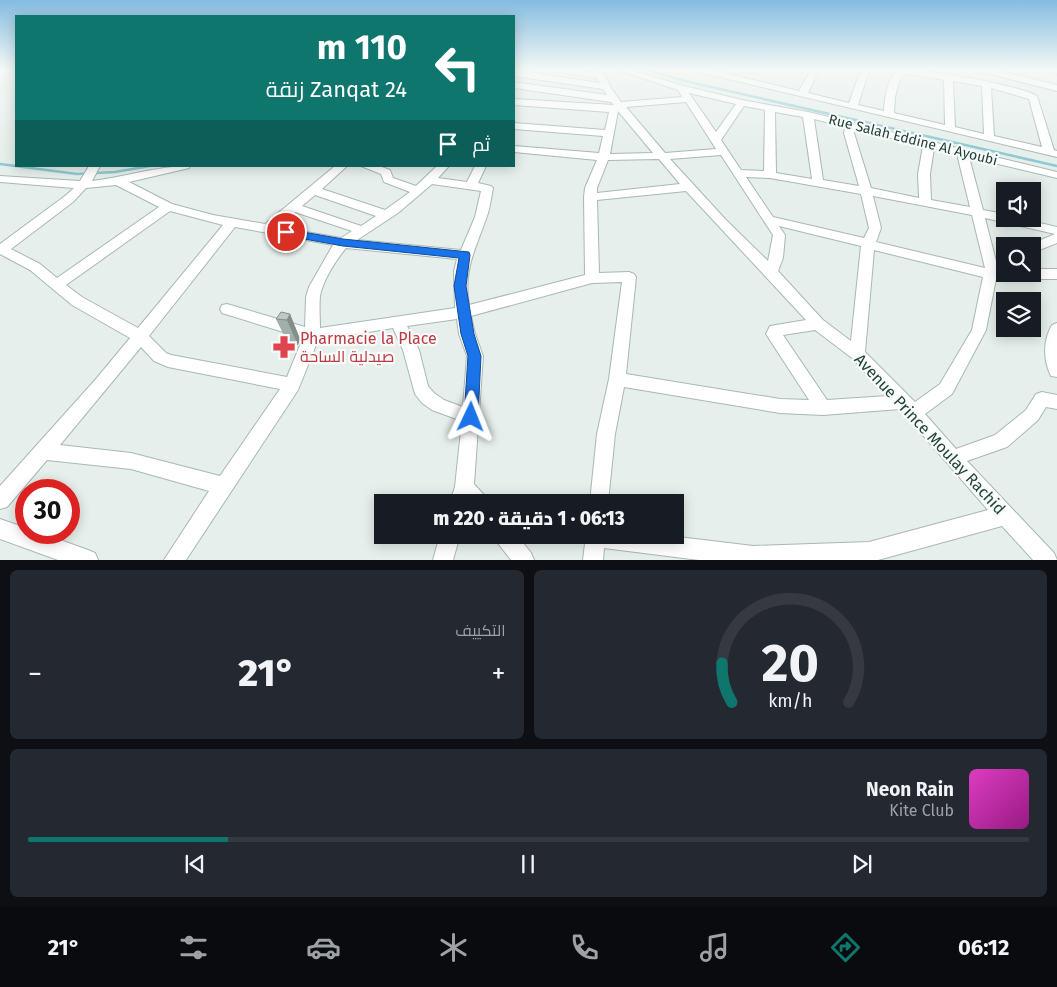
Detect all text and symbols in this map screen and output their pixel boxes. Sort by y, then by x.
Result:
text: 110 m [317,26,407,68]
icon: left [425,35,490,100]
text: Zanqat 24 زنقة [266,76,407,103]
street label: Rue Salah Eddine Al Ayoubi [827,111,999,169]
icon: arrive [434,130,462,158]
text: ثم [472,133,490,156]
map controls [996,182,1041,337]
button: sound [996,182,1041,227]
pin [265,211,307,253]
icon: arrive [272,218,300,246]
button: search [996,237,1041,282]
button: layers [996,292,1041,337]
place label: Pharmacie la Place صيدلية الساحة [300,329,437,366]
pharmacy icon: Pharmacie la Place صيدلية الساحة [271,334,297,360]
street label: Avenue Prince Moulay Rachid [851,350,1009,518]
position arrow [444,390,496,442]
speed limit sign: 30 [15,479,80,544]
text: 06:13 · 1 دقيقة · 220 m [433,507,625,530]
text: التكييف [455,621,506,640]
text: 20 [762,632,819,695]
text: 21° [238,650,295,696]
text: − [28,657,42,690]
text: + [492,657,506,690]
text: km/h [768,690,812,712]
text: Neon Rain [866,778,954,801]
text: Kite Club [889,801,954,820]
icon: previous [181,850,209,878]
icon: pause [514,850,542,878]
icon: next [848,850,876,878]
icon: filters [176,930,211,965]
icon: car [306,930,341,965]
icon: climate [436,930,471,965]
icon: phone [567,930,602,965]
icon: music [697,930,732,965]
icon: directions [828,930,863,965]
text: 21° [48,934,80,961]
text: 06:12 [958,934,1009,961]

